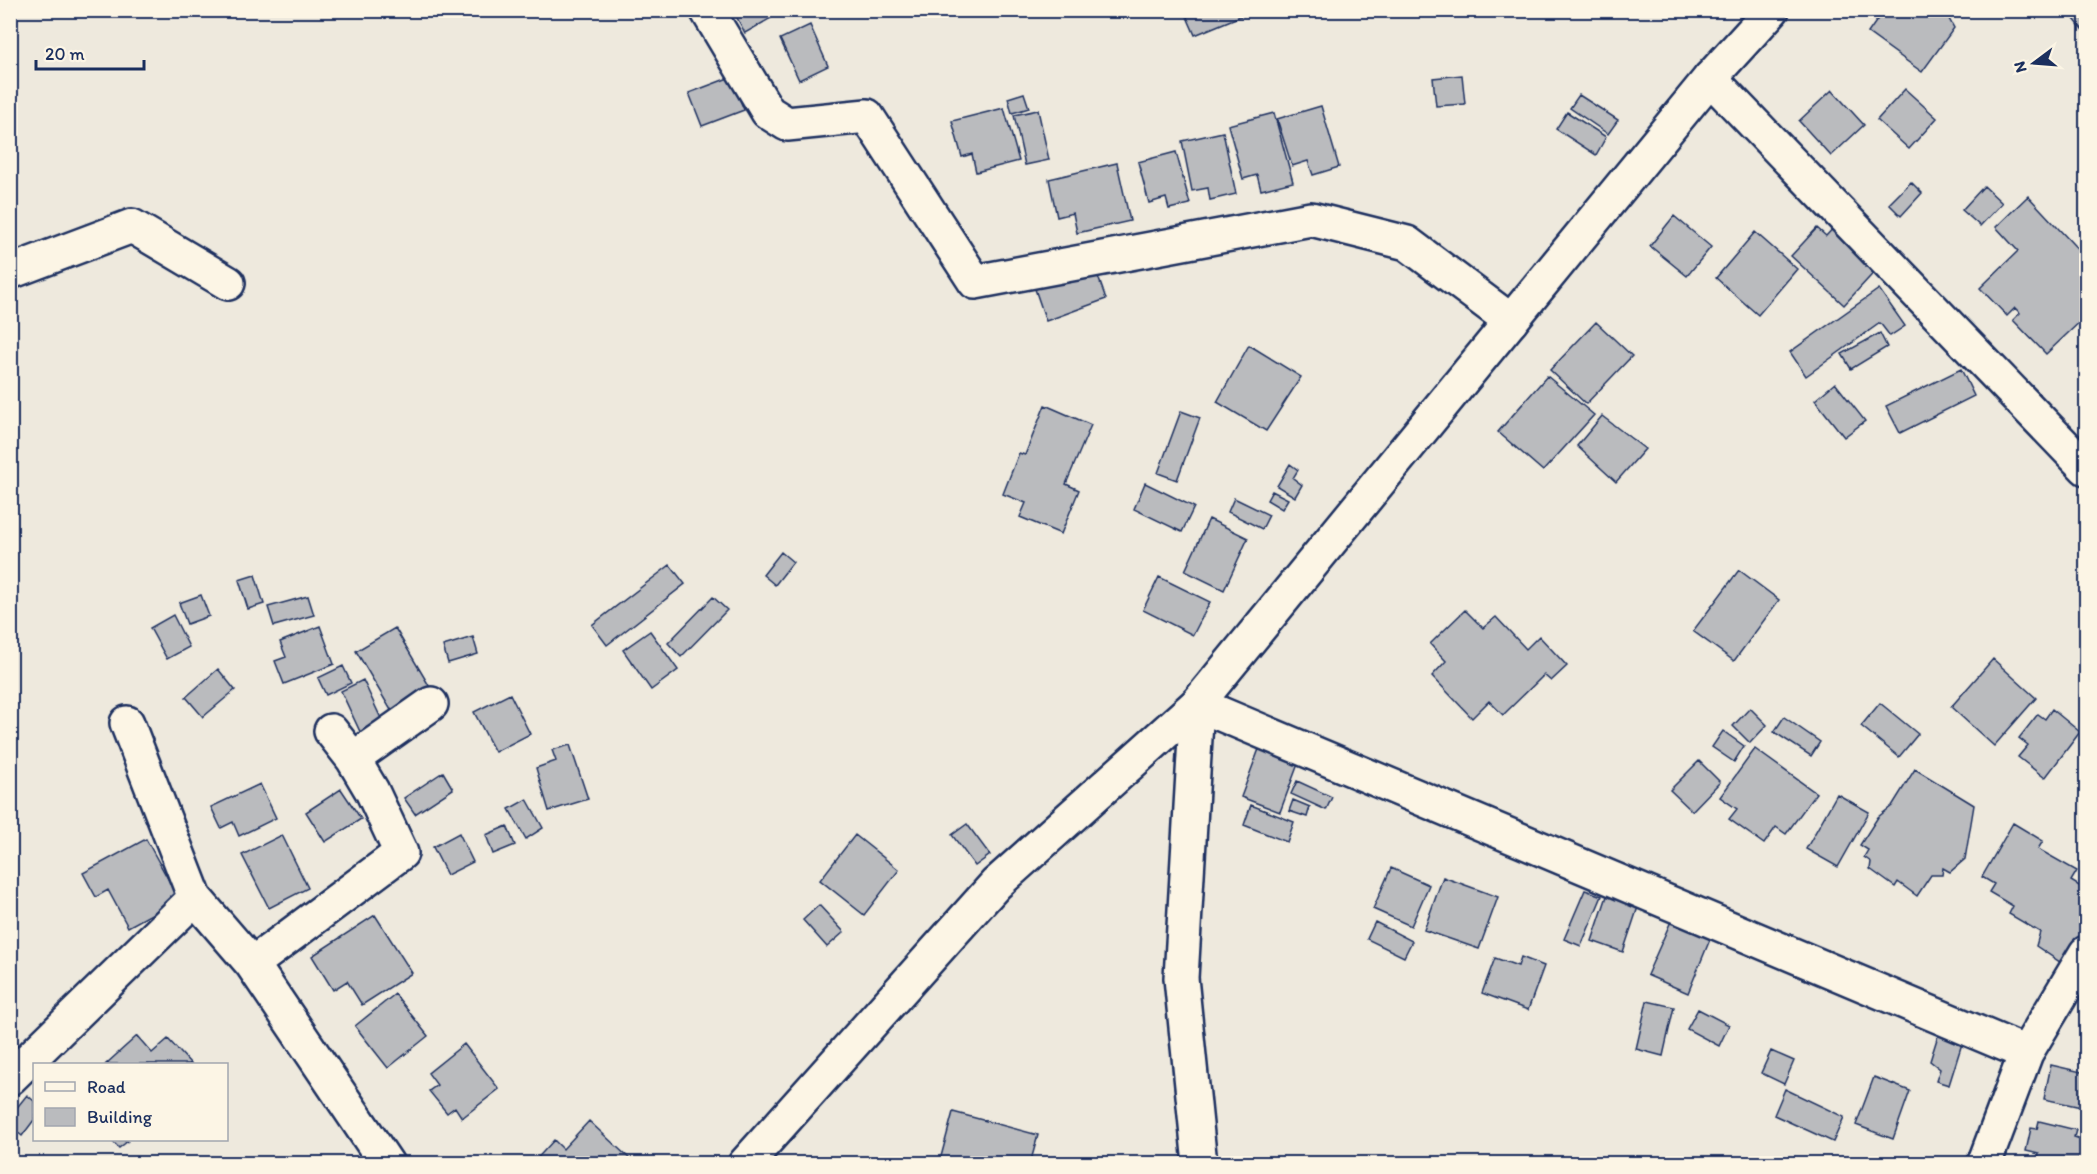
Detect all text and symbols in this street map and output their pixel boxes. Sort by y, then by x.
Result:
scale bar [36,33,144,71]
north arrow [2004,33,2064,93]
text: 20 m [45,43,85,65]
text: N [2009,59,2031,75]
legend [33,1063,228,1141]
text: Road [87,1076,126,1098]
text: Building [87,1106,153,1128]

